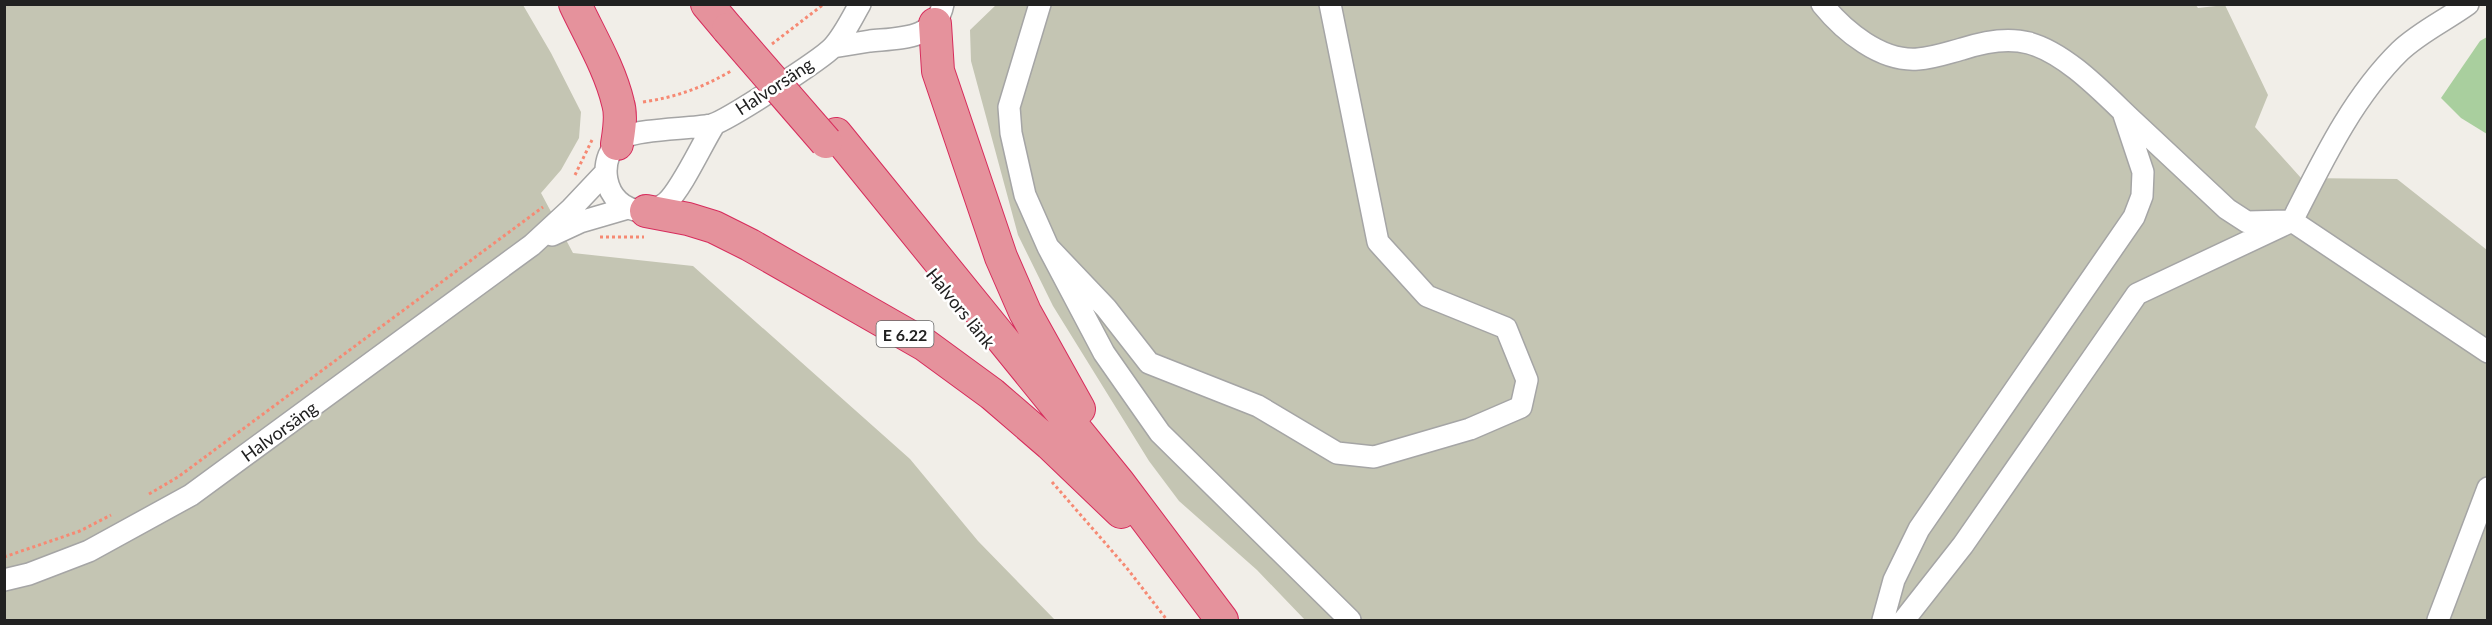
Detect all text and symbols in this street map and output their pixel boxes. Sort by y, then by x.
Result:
street label: Halvorsäng [731,53,817,119]
street label: Halvors länk [922,263,1001,353]
road number: E 6.22 [876,321,934,347]
street label: Halvorsäng [237,396,321,466]

